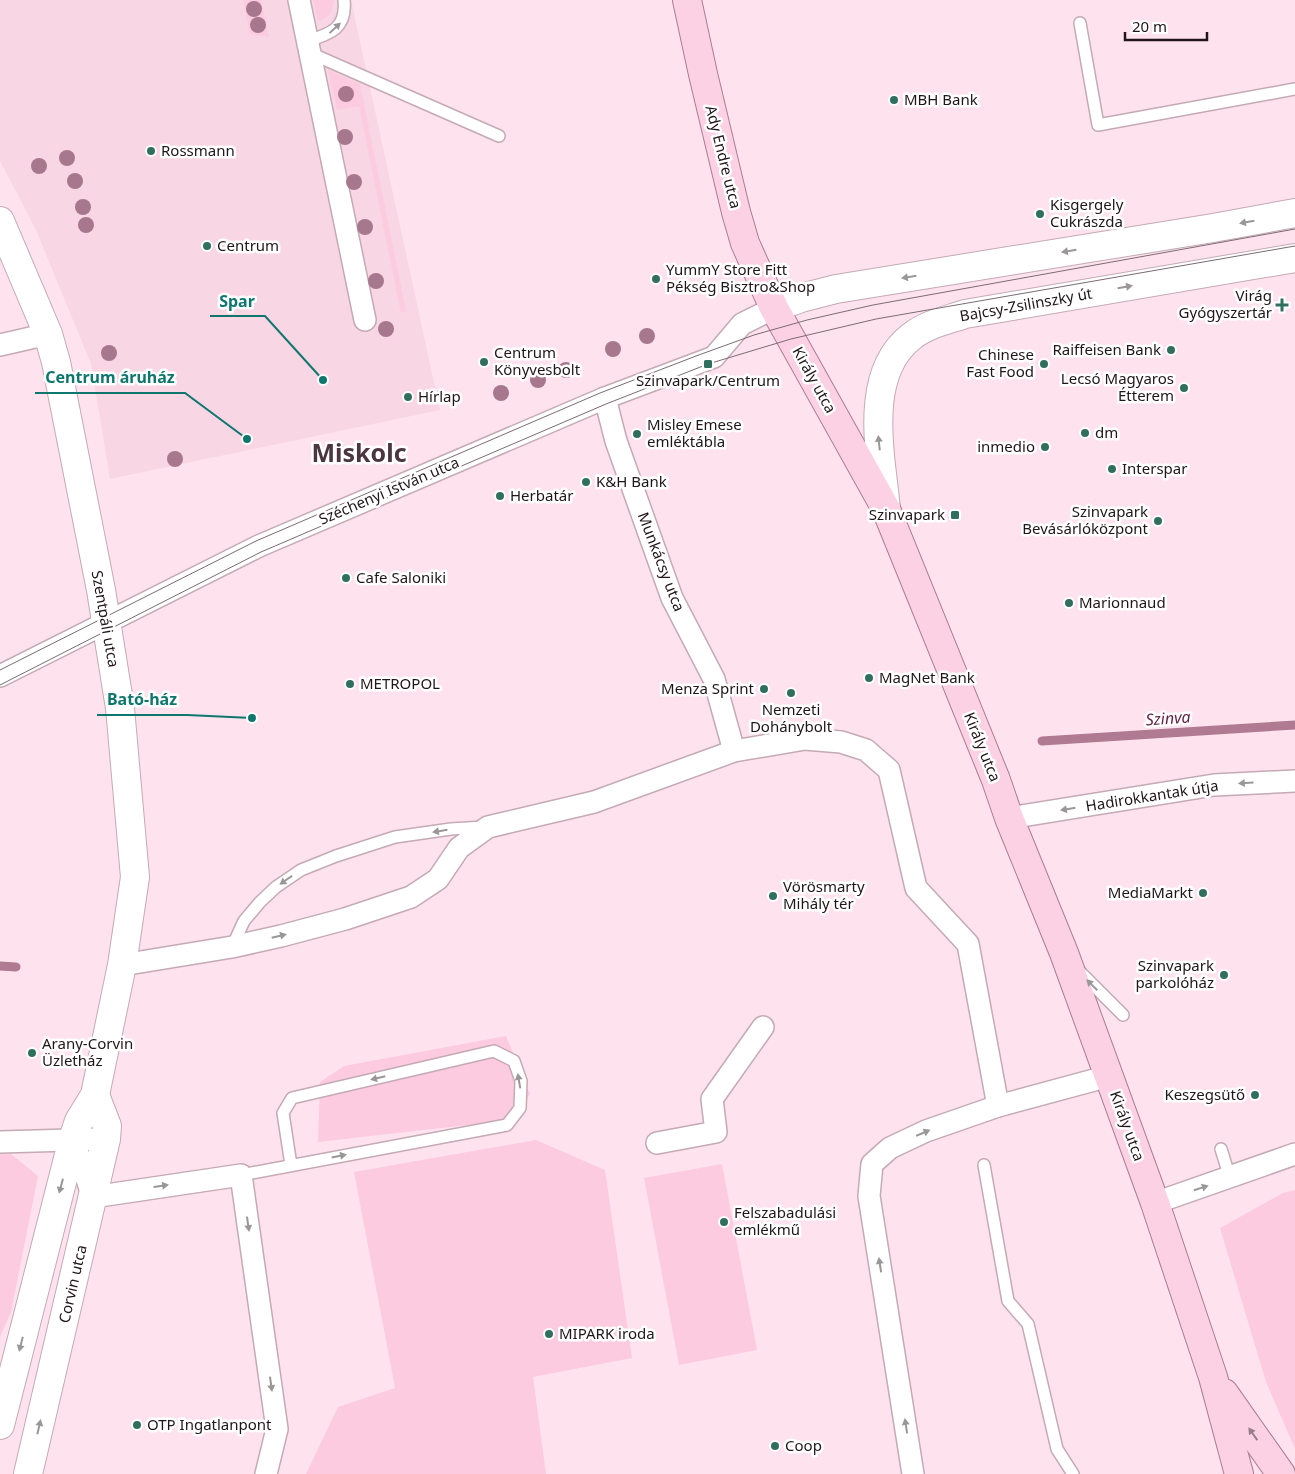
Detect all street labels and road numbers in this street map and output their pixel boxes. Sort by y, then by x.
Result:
street label: Ady Endre utca [701,103,746,210]
street label: Bajcsy-Zsilinszky út [958,282,1094,326]
street label: Király utca [788,343,841,416]
street label: Széchenyi István utca [315,451,462,529]
street label: Munkácsy utca [634,509,690,614]
street label: Szentpáli utca [88,569,124,669]
street label: Király utca [960,709,1006,784]
street label: Hadirokkantak útja [1084,775,1220,815]
street label: Király utca [1106,1088,1150,1163]
street label: Corvin utca [53,1243,91,1325]

